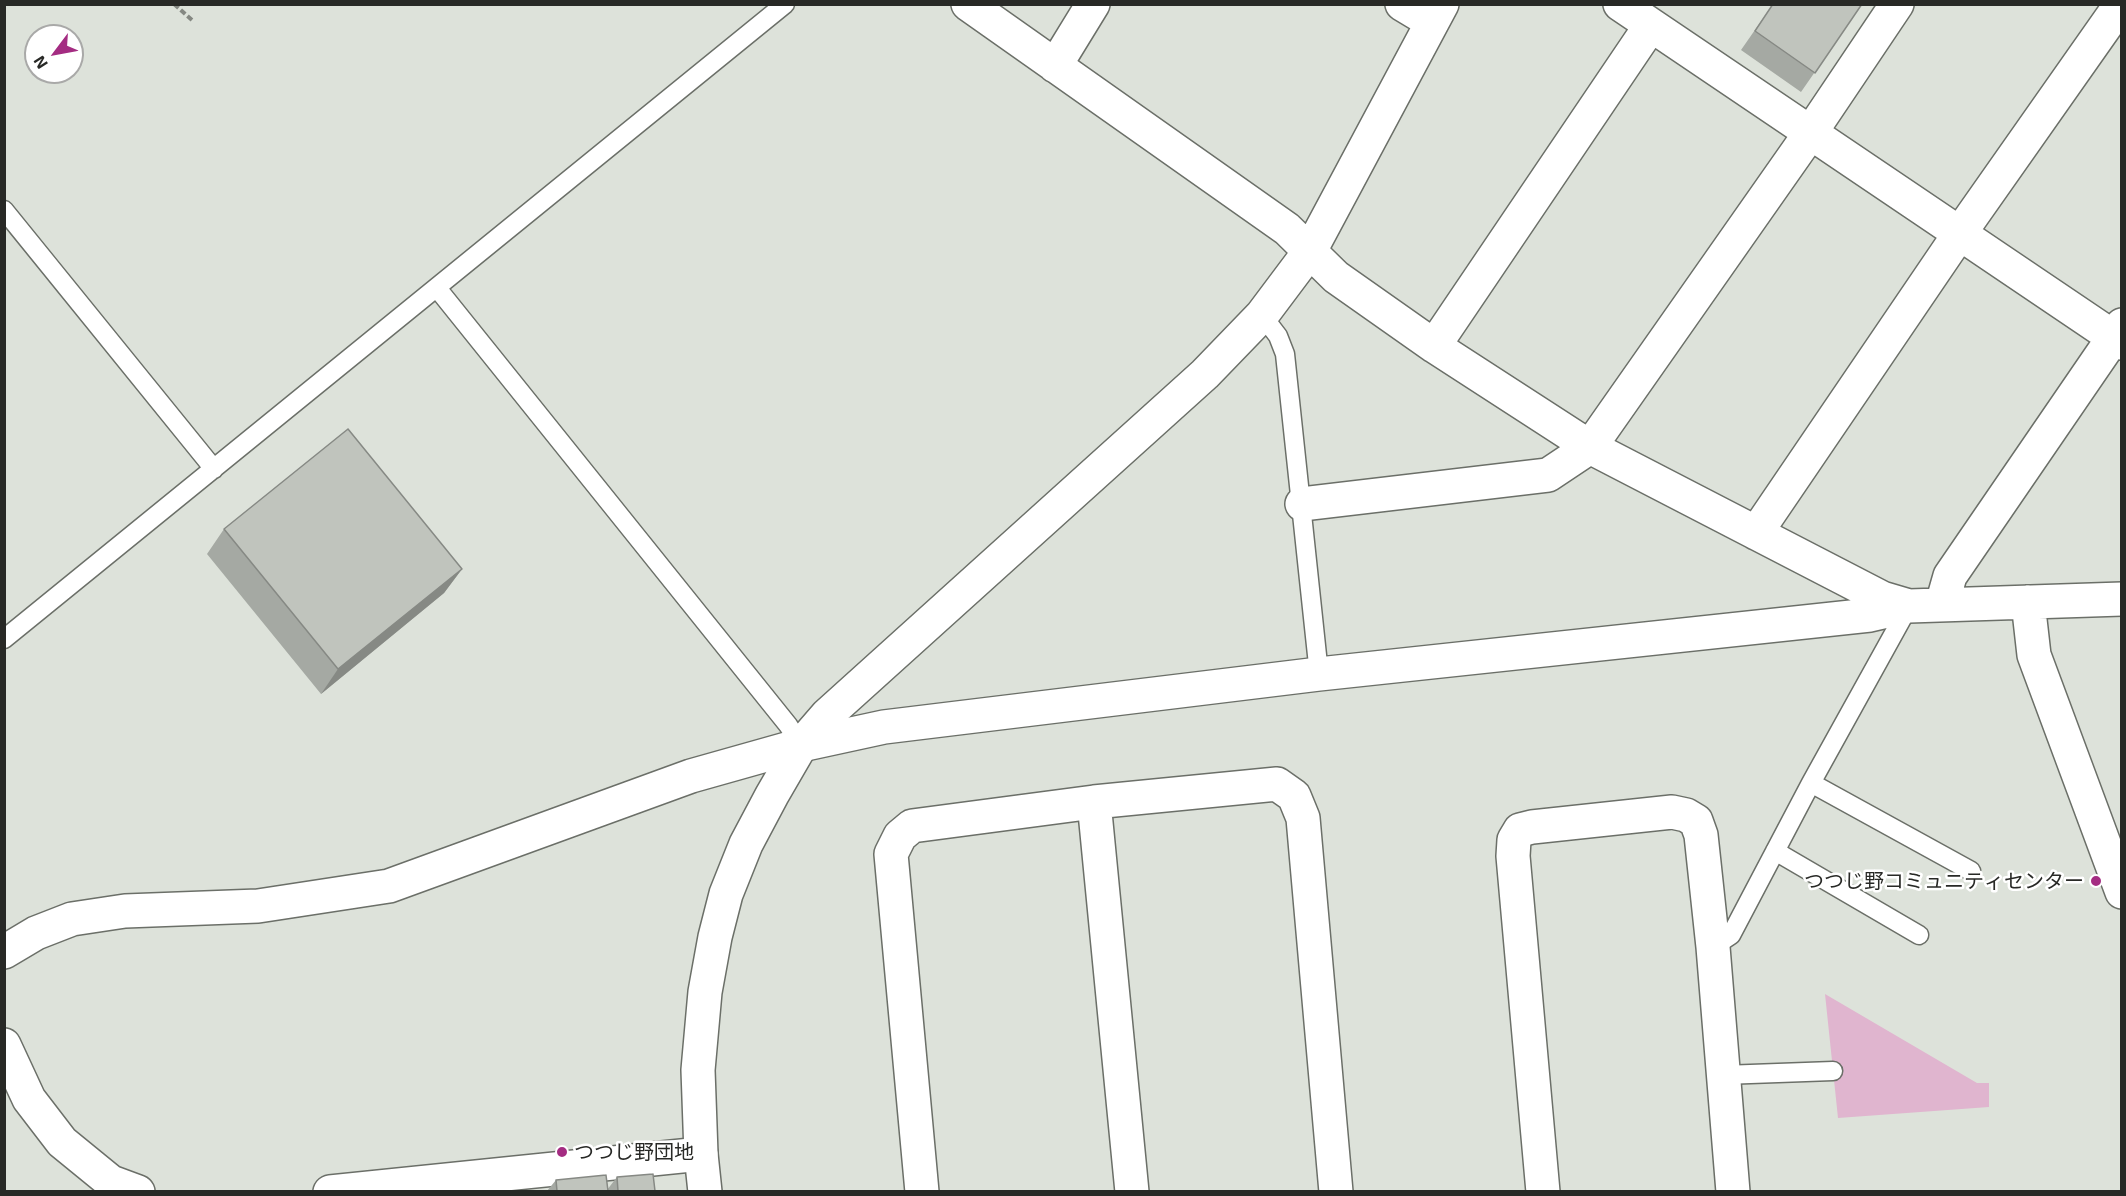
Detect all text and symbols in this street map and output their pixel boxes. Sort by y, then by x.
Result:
north arrow [24,24,84,84]
text: N [29,53,51,73]
place label: つつじ野コミュニティセンター [1804,869,2084,893]
marker: つつじ野コミュニティセンター [2089,874,2103,888]
place label: つつじ野団地 [574,1140,694,1164]
marker: つつじ野団地 [555,1145,569,1159]

